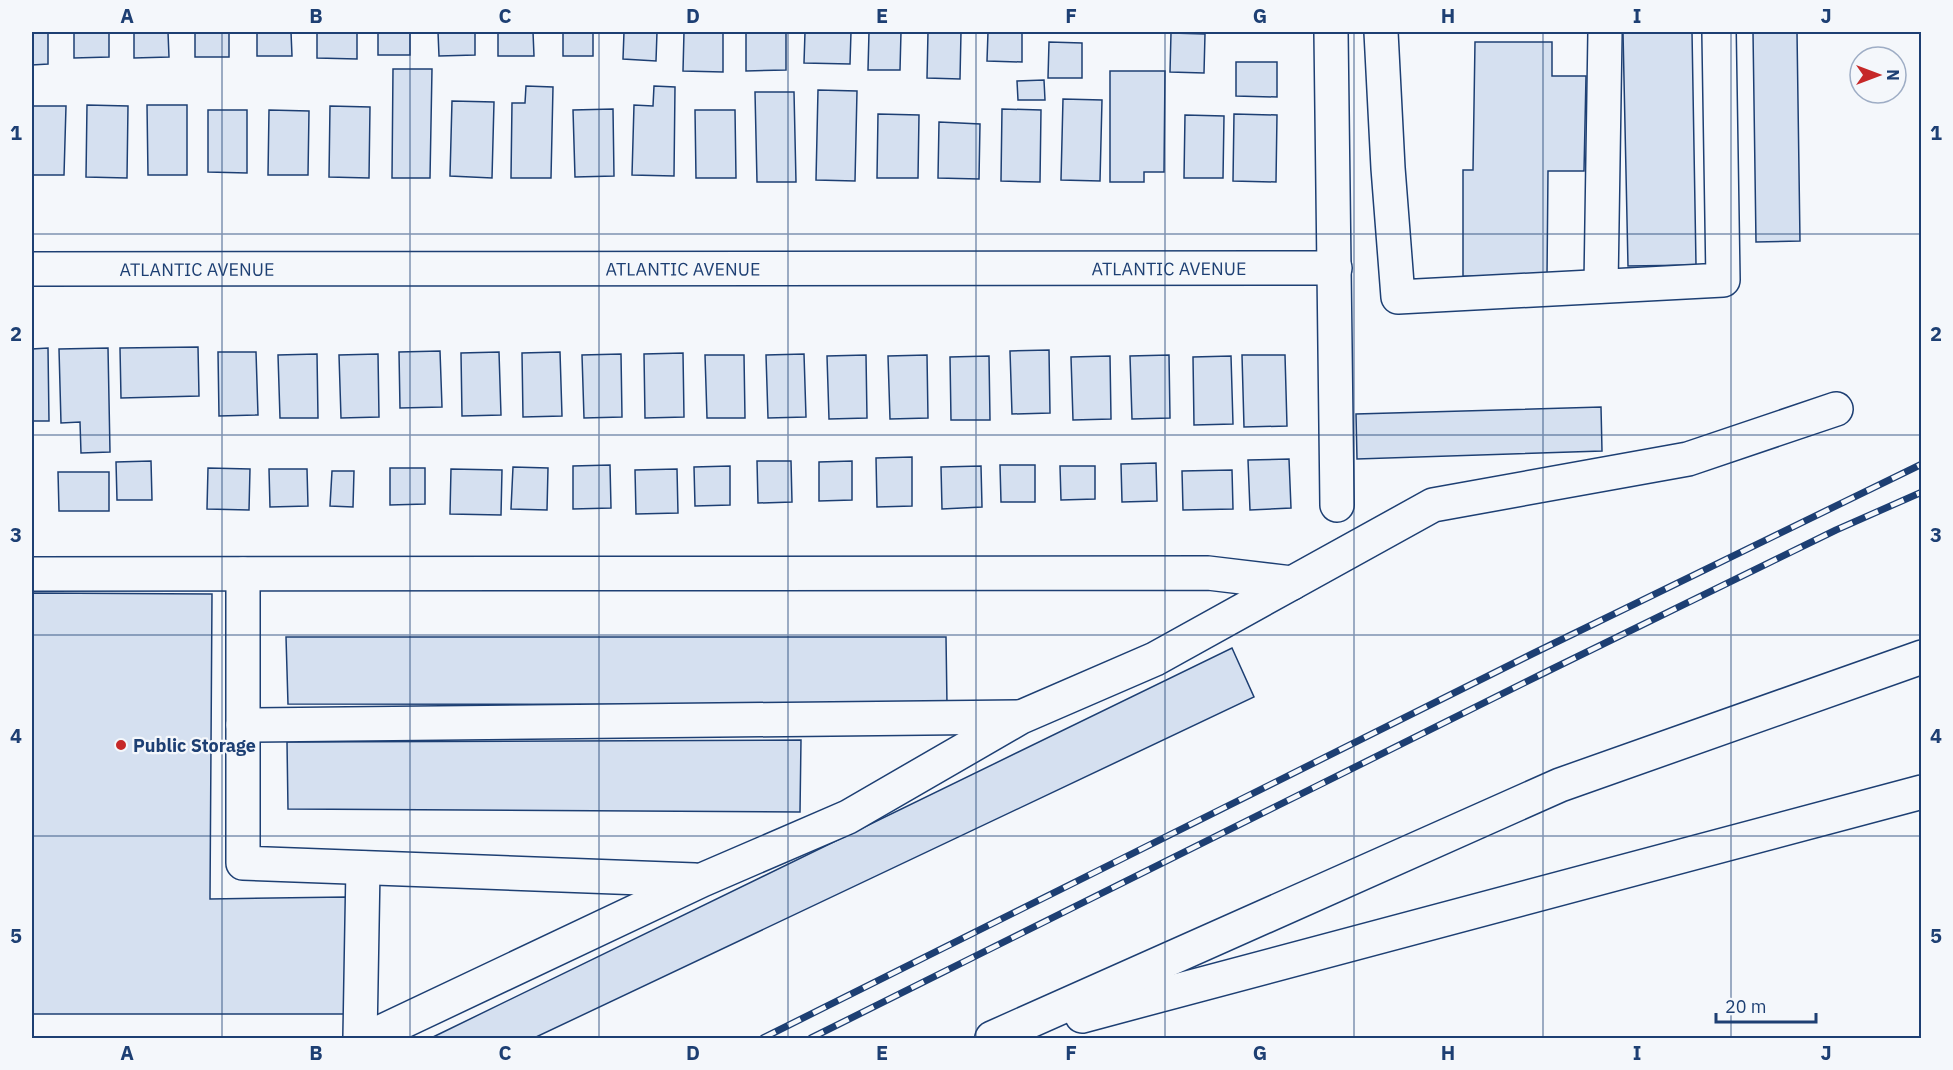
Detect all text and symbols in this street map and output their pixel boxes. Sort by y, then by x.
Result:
text: A [120,2,134,29]
text: B [309,2,323,29]
text: C [498,2,512,29]
text: D [686,2,700,29]
text: E [876,2,888,29]
text: F [1065,2,1077,29]
text: G [1253,2,1267,29]
text: H [1441,2,1455,29]
text: I [1633,2,1641,29]
text: J [1820,2,1832,29]
north arrow [1848,45,1908,105]
text: N [1883,69,1903,81]
text: 1 [10,119,22,146]
text: 1 [1930,119,1942,146]
street label: ATLANTIC AVENUE [120,257,274,280]
street label: ATLANTIC AVENUE [606,257,760,280]
street label: ATLANTIC AVENUE [1092,257,1246,280]
text: 2 [10,320,22,347]
text: 2 [1930,320,1942,347]
text: 3 [10,521,22,548]
text: 3 [1930,521,1942,548]
text: 4 [10,722,22,749]
text: 4 [1930,722,1942,749]
place label: Public Storage [133,734,256,757]
marker: Public Storage [114,738,128,752]
text: 5 [10,922,22,949]
text: 5 [1930,922,1942,949]
scale bar [1716,986,1816,1024]
text: 20 m [1725,995,1767,1018]
text: A [120,1039,134,1066]
text: B [309,1039,323,1066]
text: C [498,1039,512,1066]
text: D [686,1039,700,1066]
text: E [876,1039,888,1066]
text: F [1065,1039,1077,1066]
text: G [1253,1039,1267,1066]
text: H [1441,1039,1455,1066]
text: I [1633,1039,1641,1066]
text: J [1820,1039,1832,1066]

